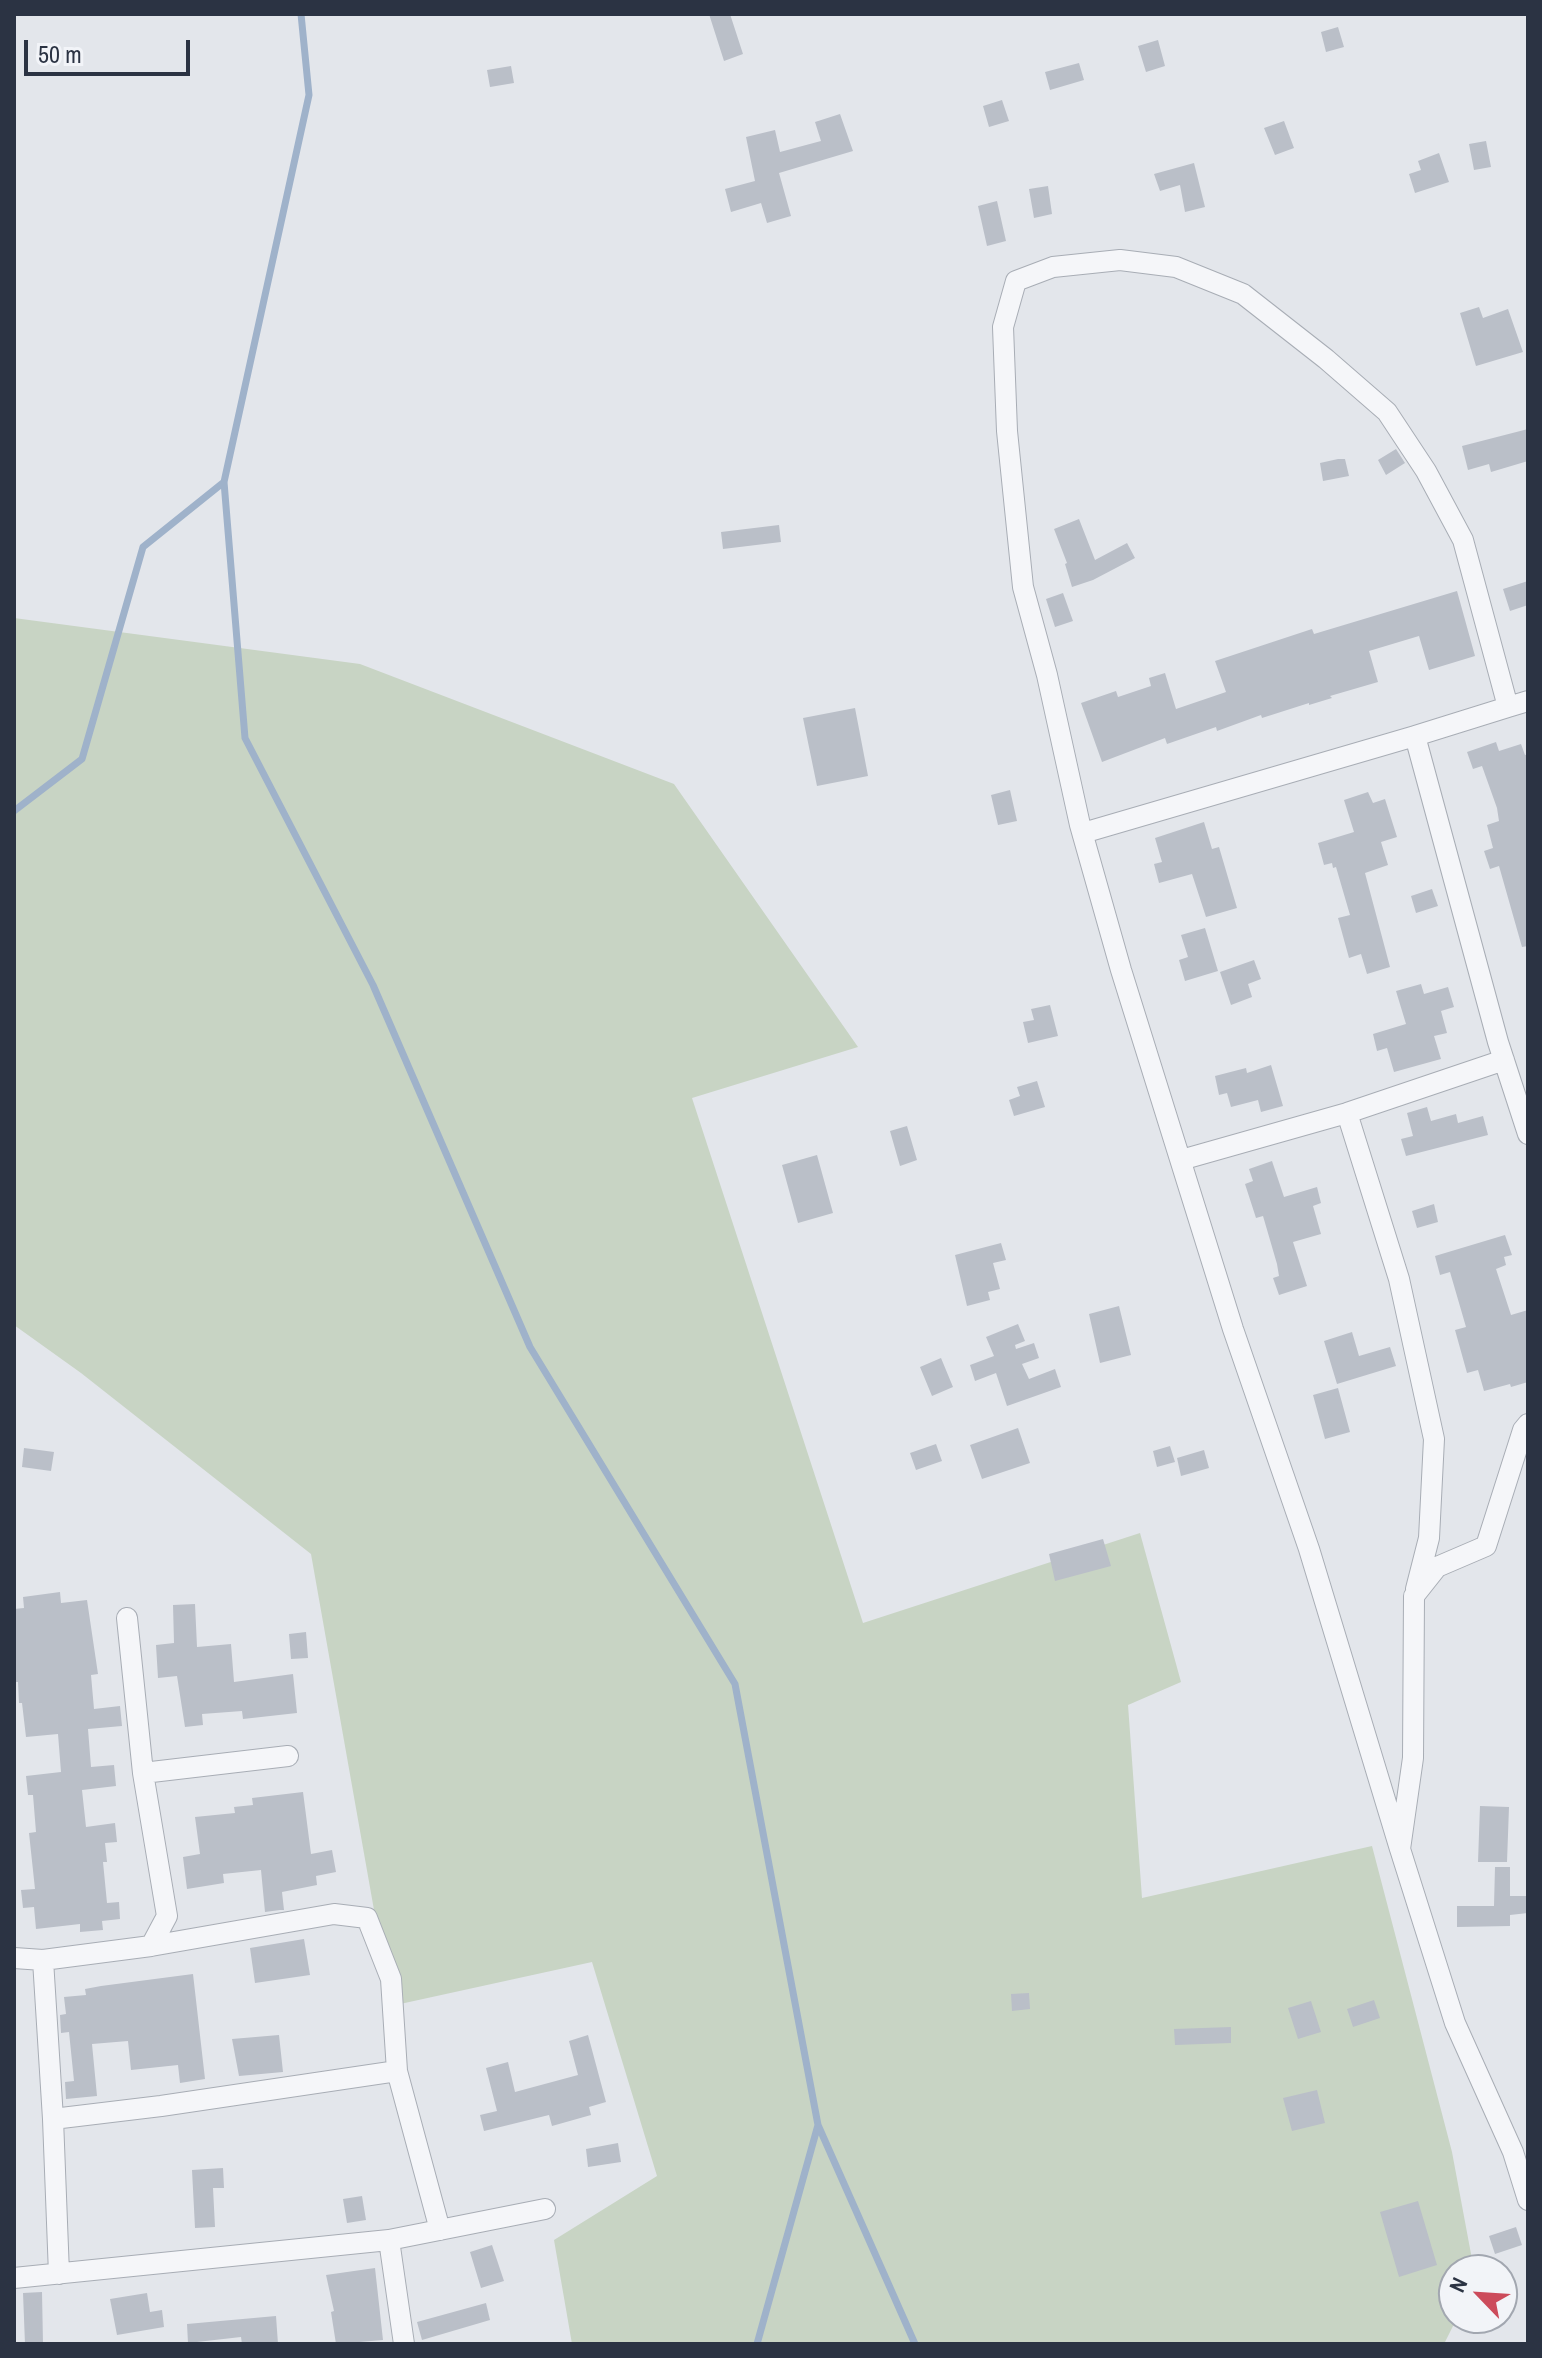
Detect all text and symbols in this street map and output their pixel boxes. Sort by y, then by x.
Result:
scale bar [28,24,194,74]
text: 50 m [38,38,82,70]
north arrow [1438,2254,1518,2334]
text: N [1442,2272,1474,2297]

